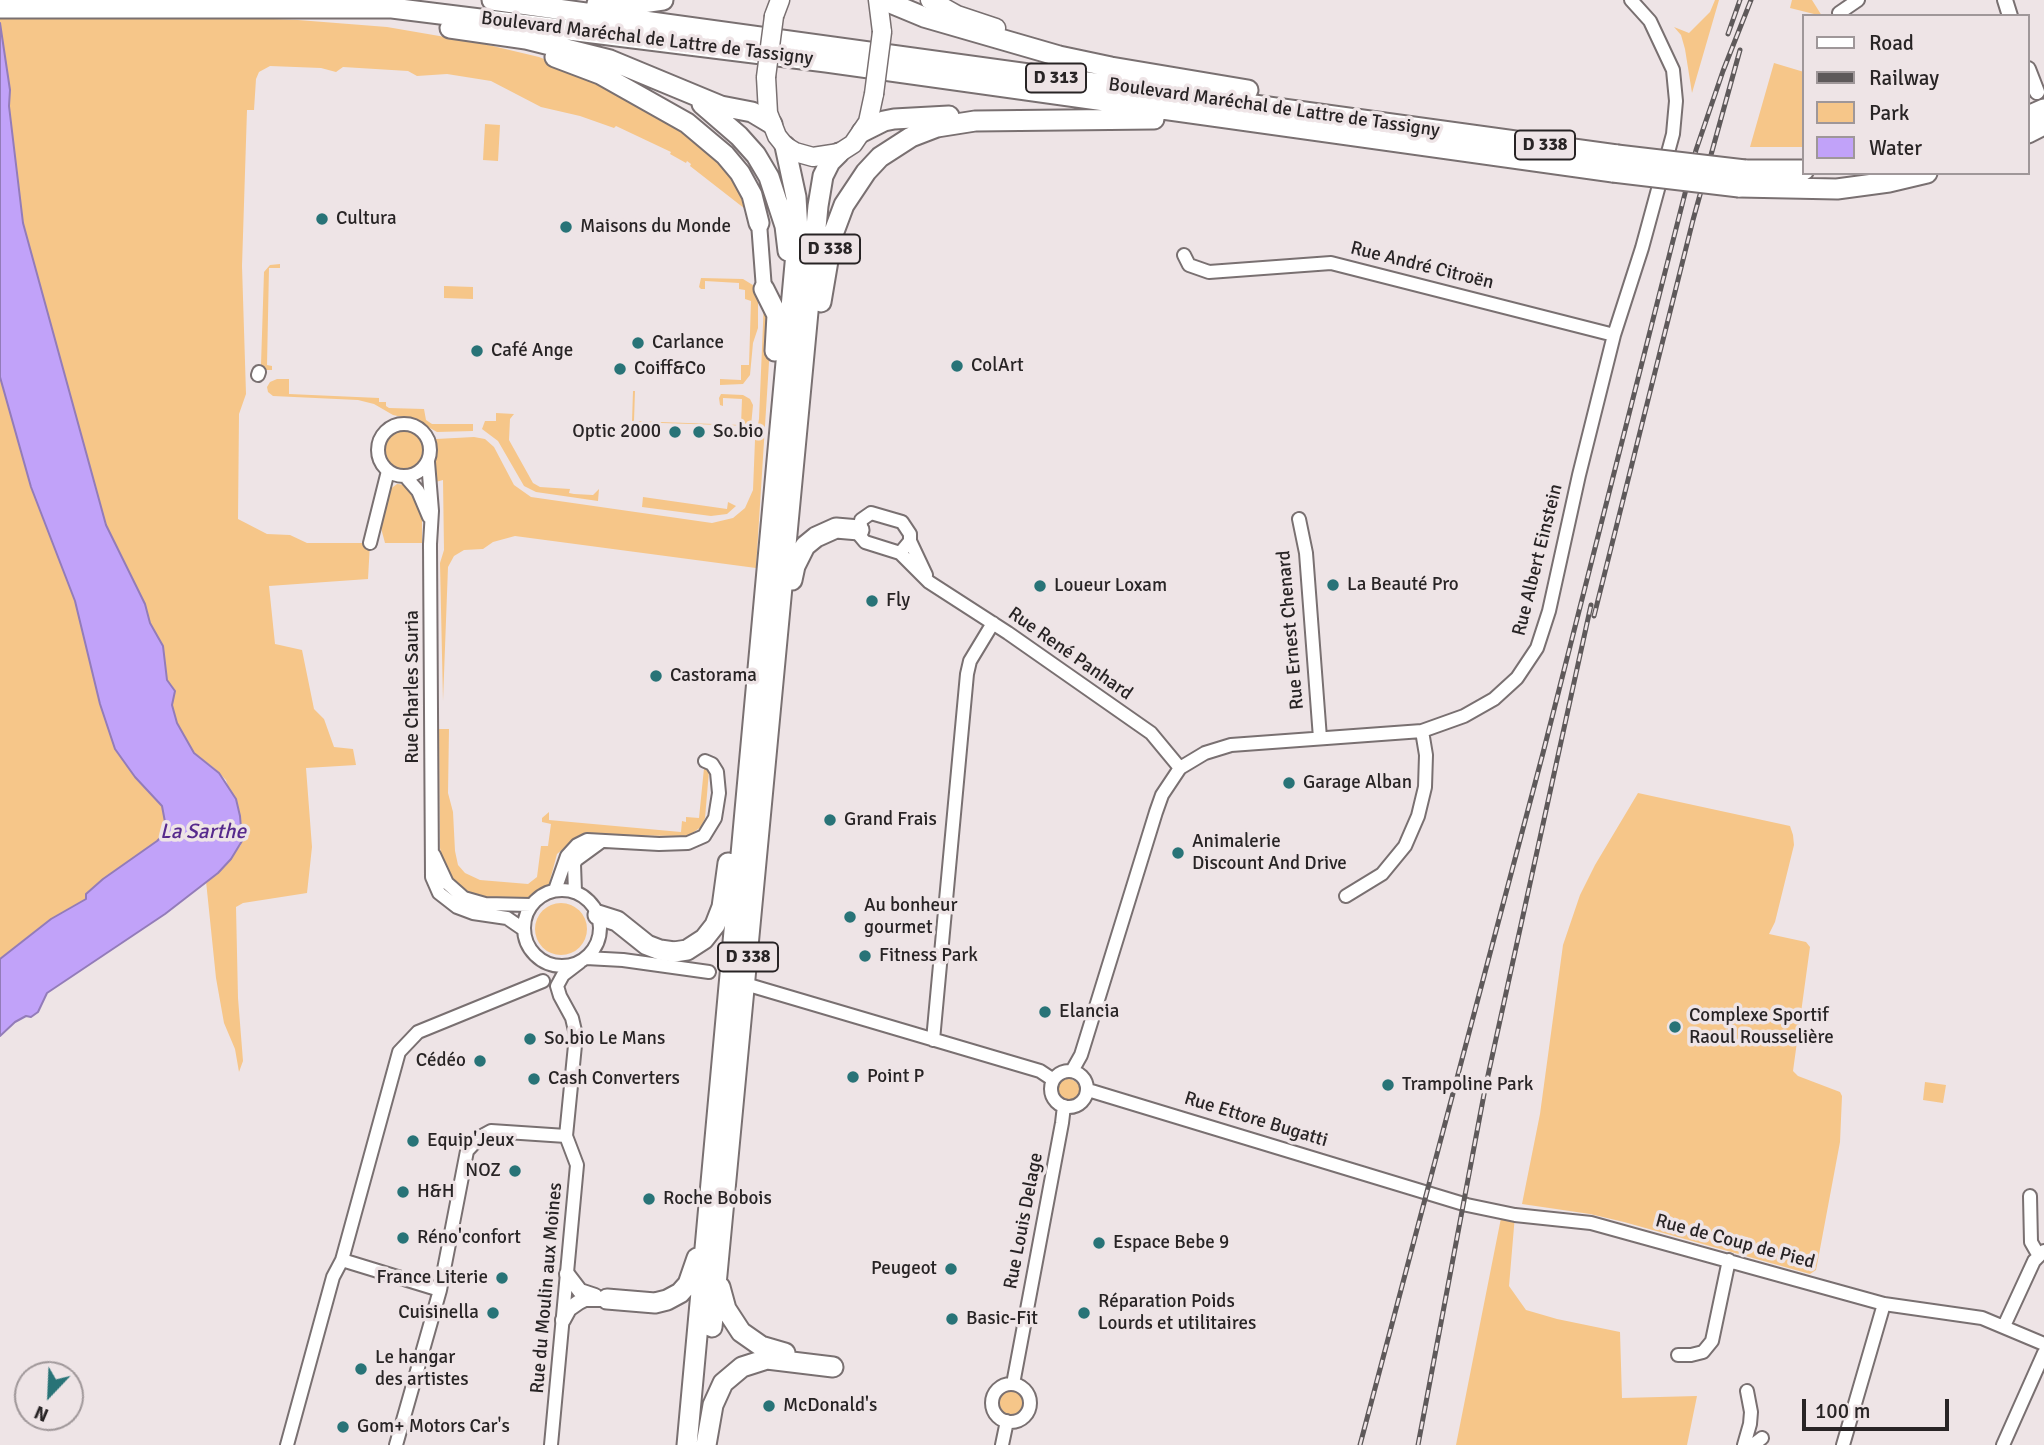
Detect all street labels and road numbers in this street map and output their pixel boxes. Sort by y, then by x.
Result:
street label: Boulevard Maréchal de Lattre de Tassigny [480,7,814,71]
road number: D 313 [1026,64,1086,92]
street label: Boulevard Maréchal de Lattre de Tassigny [1107,73,1441,143]
road number: D 338 [1515,130,1575,160]
road number: D 338 [800,234,860,264]
street label: Rue André Citroën [1348,237,1496,295]
street label: Rue Albert Einstein [1508,482,1568,638]
street label: Rue Ernest Chenard [1273,549,1309,711]
street label: Rue René Panhard [1003,603,1137,705]
street label: Rue Charles Sauria [402,610,424,764]
road number: D 338 [718,942,778,972]
street label: Rue Ettore Bugatti [1181,1087,1331,1153]
street label: Rue Louis Delage [1000,1151,1048,1291]
street label: Rue du Moulin aux Moines [526,1181,568,1395]
street label: Rue de Coup de Pied [1653,1210,1817,1274]

